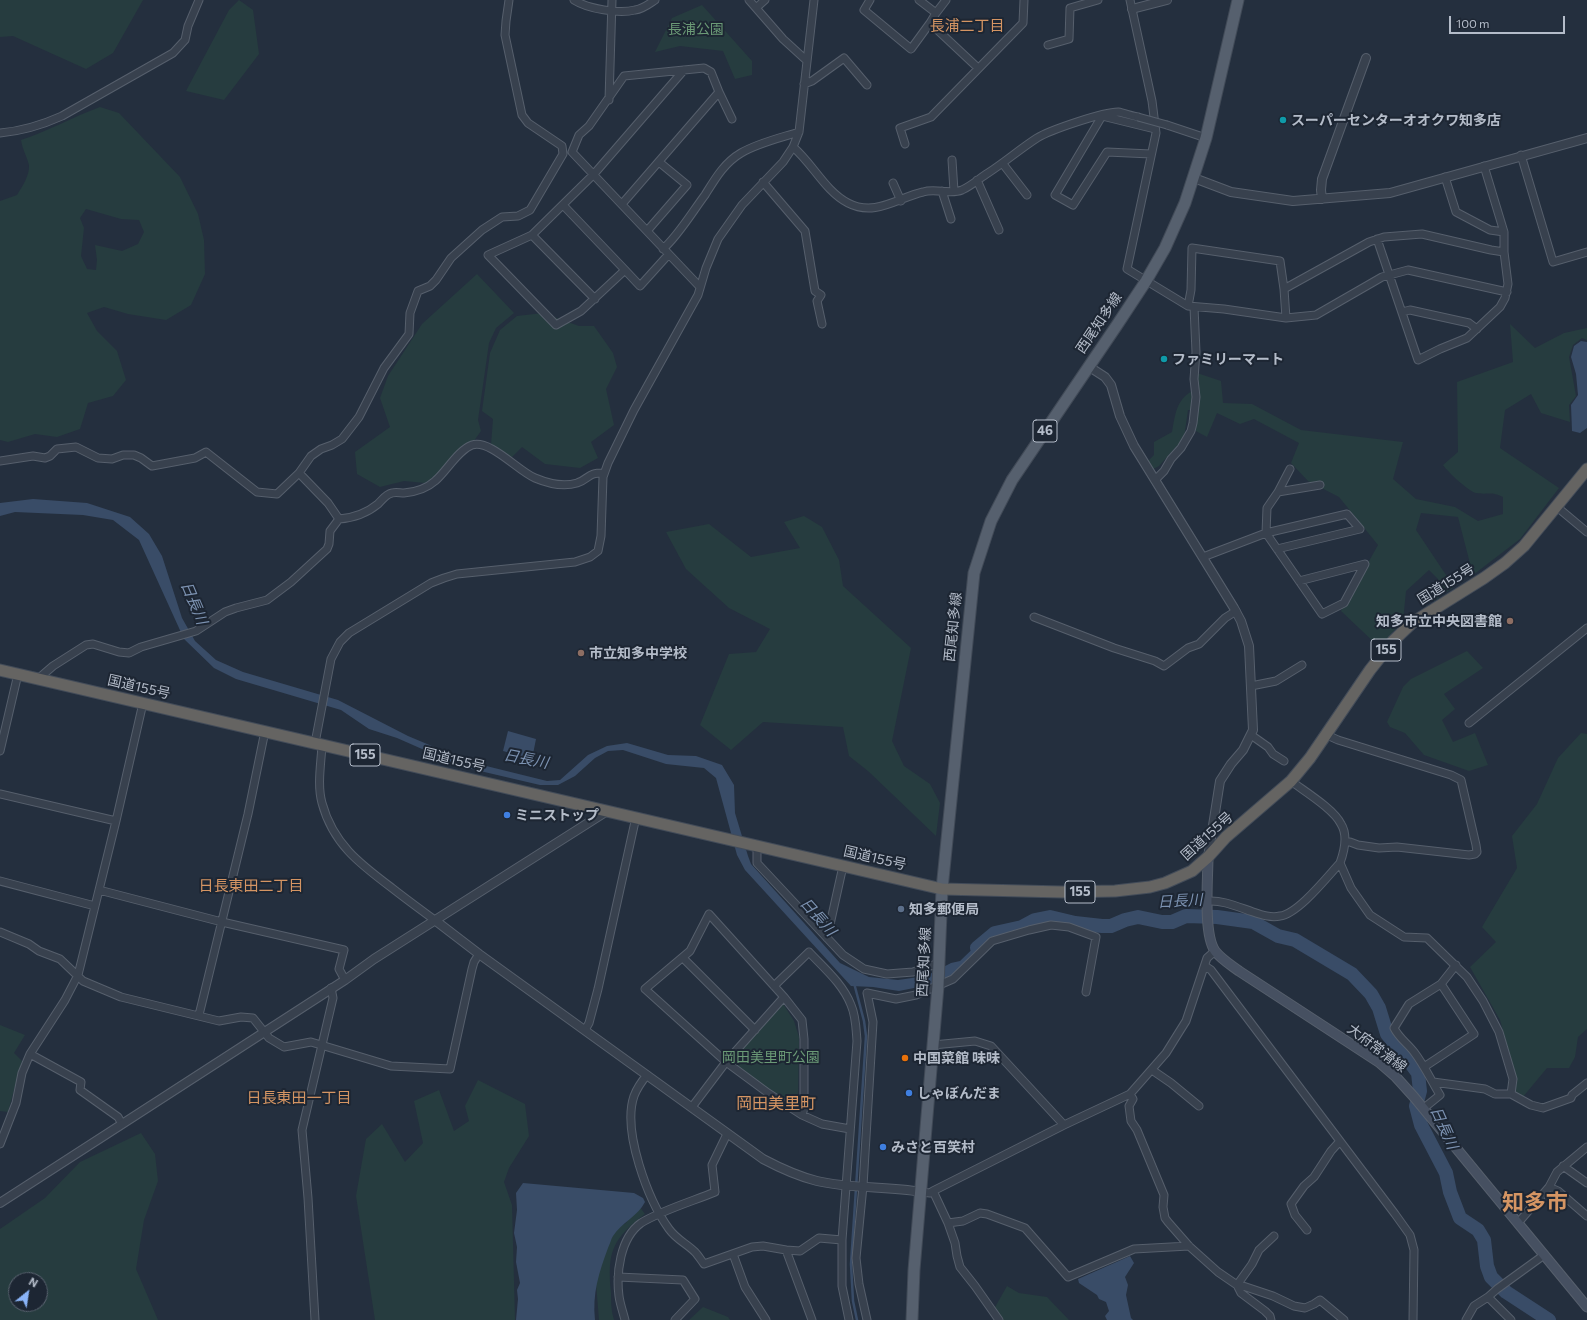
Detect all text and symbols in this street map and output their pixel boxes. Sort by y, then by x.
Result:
scale bar [1451,8,1567,34]
text: 100 m [1456,16,1490,30]
district label: 長浦二丁目 [930,17,1004,35]
park label: 長浦公園 [668,21,724,37]
place label: スーパーセンターオオクワ知多店 [1291,112,1501,128]
marker: スーパーセンターオオクワ知多店 [1278,115,1288,125]
street label: 西尾知多線 [1072,289,1126,357]
place label: ファミリーマート [1172,351,1284,367]
marker: ファミリーマート [1159,354,1169,364]
road number: 46 [1033,420,1057,442]
street label: 国道155号 [1414,560,1478,608]
water label: 日長川 [177,579,211,627]
street label: 西尾知多線 [941,591,965,663]
place label: 知多市立中央図書館 [1376,613,1502,629]
marker: 知多市立中央図書館 [1505,616,1515,626]
road number: 155 [1371,639,1401,661]
place label: 市立知多中学校 [589,645,687,661]
marker: 市立知多中学校 [576,648,586,658]
street label: 国道155号 [106,672,172,702]
road number: 155 [350,744,380,766]
street label: 国道155号 [421,745,487,775]
water label: 日長川 [502,746,550,772]
place label: ミニストップ [515,807,599,823]
street label: 国道155号 [1178,808,1236,864]
marker: ミニストップ [502,810,512,820]
street label: 国道155号 [842,843,908,873]
district label: 日長東田二丁目 [199,877,303,895]
road number: 155 [1065,881,1095,903]
water label: 日長川 [1157,891,1203,911]
water label: 日長川 [796,894,840,940]
place label: 知多郵便局 [909,901,979,917]
marker: 知多郵便局 [896,904,906,914]
street label: 西尾知多線 [914,927,934,997]
street label: 大府常滑線 [1344,1020,1410,1076]
park label: 岡田美里町公園 [722,1049,820,1065]
place label: 中国菜館 味味 [913,1050,1000,1066]
marker: 中国菜館 味味 [900,1053,910,1063]
place label: しゃぼんだま [917,1085,1001,1101]
marker: しゃぼんだま [904,1088,914,1098]
district label: 日長東田一丁目 [247,1089,351,1107]
district label: 岡田美里町 [736,1094,816,1114]
water label: 日長川 [1427,1104,1461,1152]
place label: みさと百笑村 [891,1139,975,1155]
marker: みさと百笑村 [878,1142,888,1152]
district label: 知多市 [1502,1190,1568,1216]
north arrow [8,1272,48,1312]
text: N [27,1274,41,1290]

